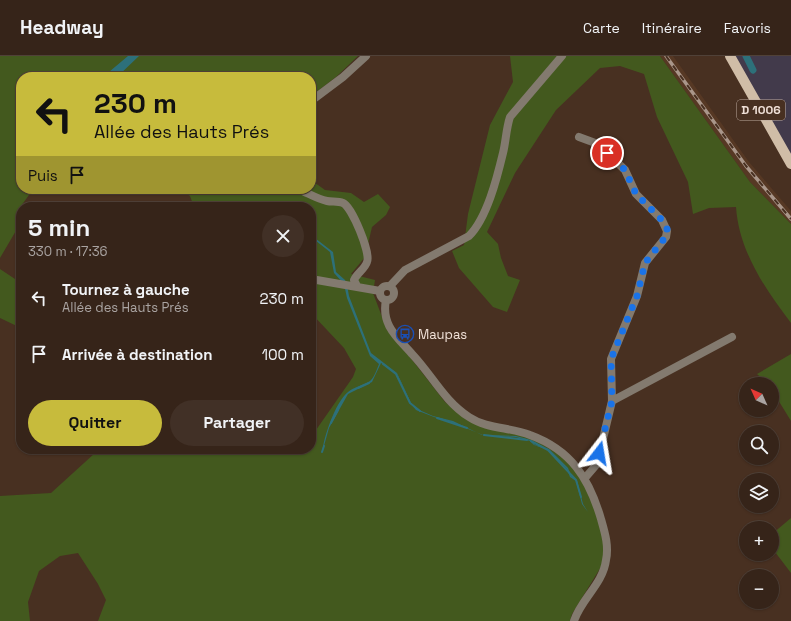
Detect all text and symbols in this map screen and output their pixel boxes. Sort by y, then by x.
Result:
text: Headway [20,15,104,40]
text: Carte [583,19,620,37]
text: Itinéraire [642,19,702,37]
text: Favoris [724,19,771,37]
text: 230 m [94,85,177,121]
icon: left [28,88,80,140]
road number: D 1006 [737,100,785,120]
text: Allée des Hauts Prés [94,120,269,143]
pin [590,136,624,170]
icon: arrive [596,142,618,164]
icon: arrive [66,164,88,186]
text: Puis [28,166,58,185]
text: 5 min [28,212,90,243]
button: close [262,215,304,257]
text: 330 m · 17:36 [28,243,108,260]
text: Tournez à gauche [62,280,190,299]
icon: left [28,287,50,309]
text: 230 m [260,289,304,308]
text: Allée des Hauts Prés [62,299,189,316]
bus stop icon: Maupas [395,324,415,344]
place label: Maupas [418,326,467,343]
icon: arrive [28,343,50,365]
text: Arrivée à destination [62,345,212,364]
text: 100 m [262,345,304,364]
north arrow [739,377,779,417]
map controls [739,377,779,609]
button: Quitter [28,400,162,446]
button: Partager [170,400,304,446]
button: search [739,425,779,465]
position arrow [578,432,620,474]
button: layers [739,473,779,513]
button: + [739,521,779,561]
button: − [739,569,779,609]

